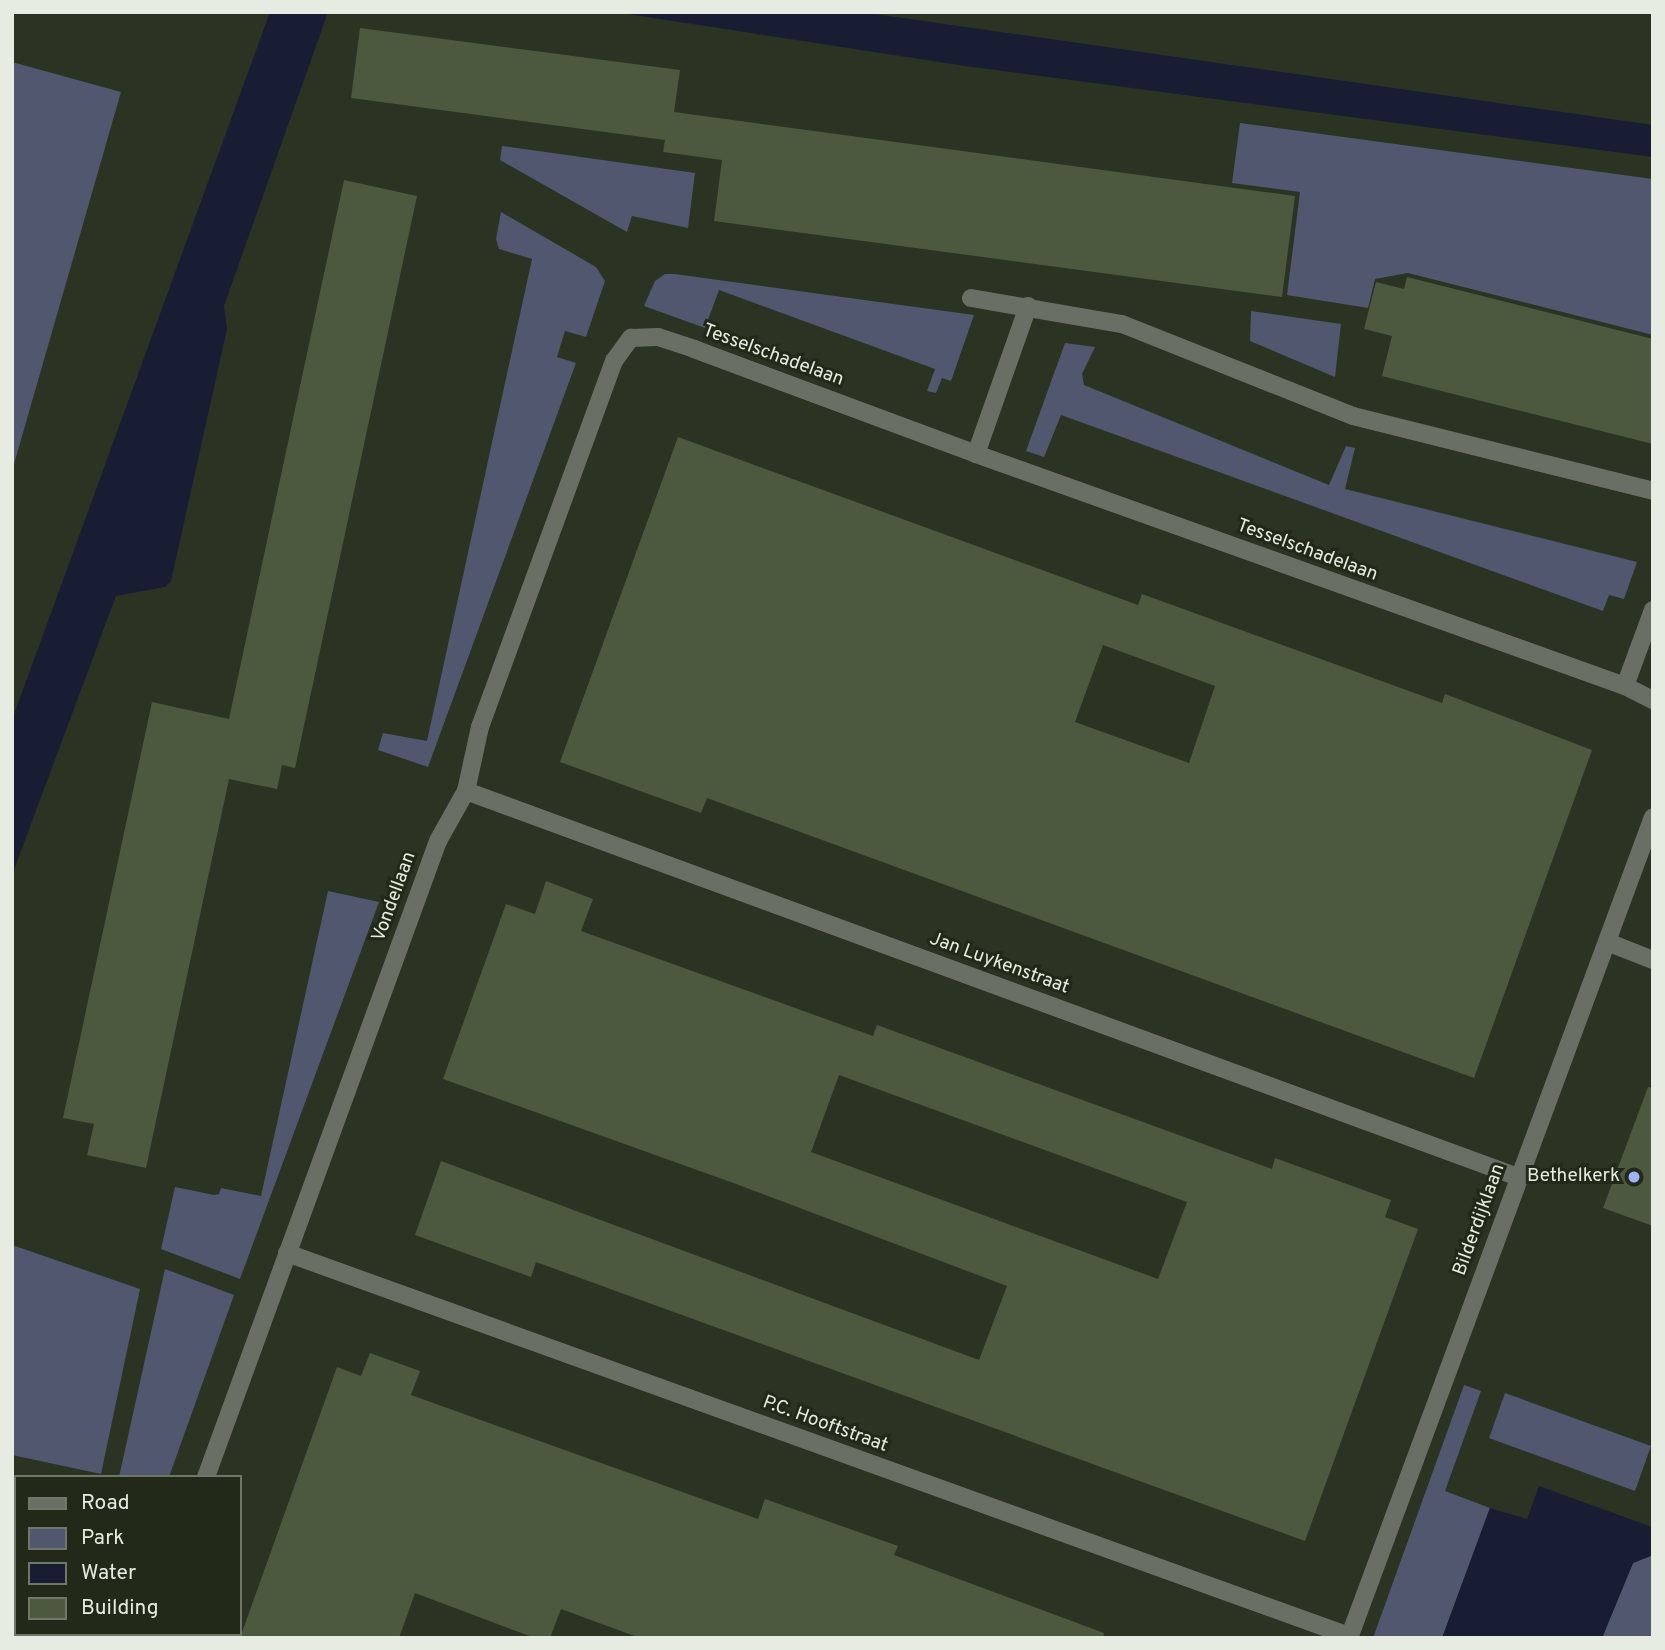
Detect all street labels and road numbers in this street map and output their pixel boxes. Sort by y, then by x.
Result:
street label: Tesselschadelaan [699,320,847,392]
street label: Tesselschadelaan [1233,515,1381,587]
street label: Vondellaan [368,849,422,945]
street label: Jan Luykenstraat [926,928,1072,1000]
street label: Bilderdijklaan [1449,1161,1511,1279]
street label: P.C. Hooftstraat [759,1392,891,1458]

